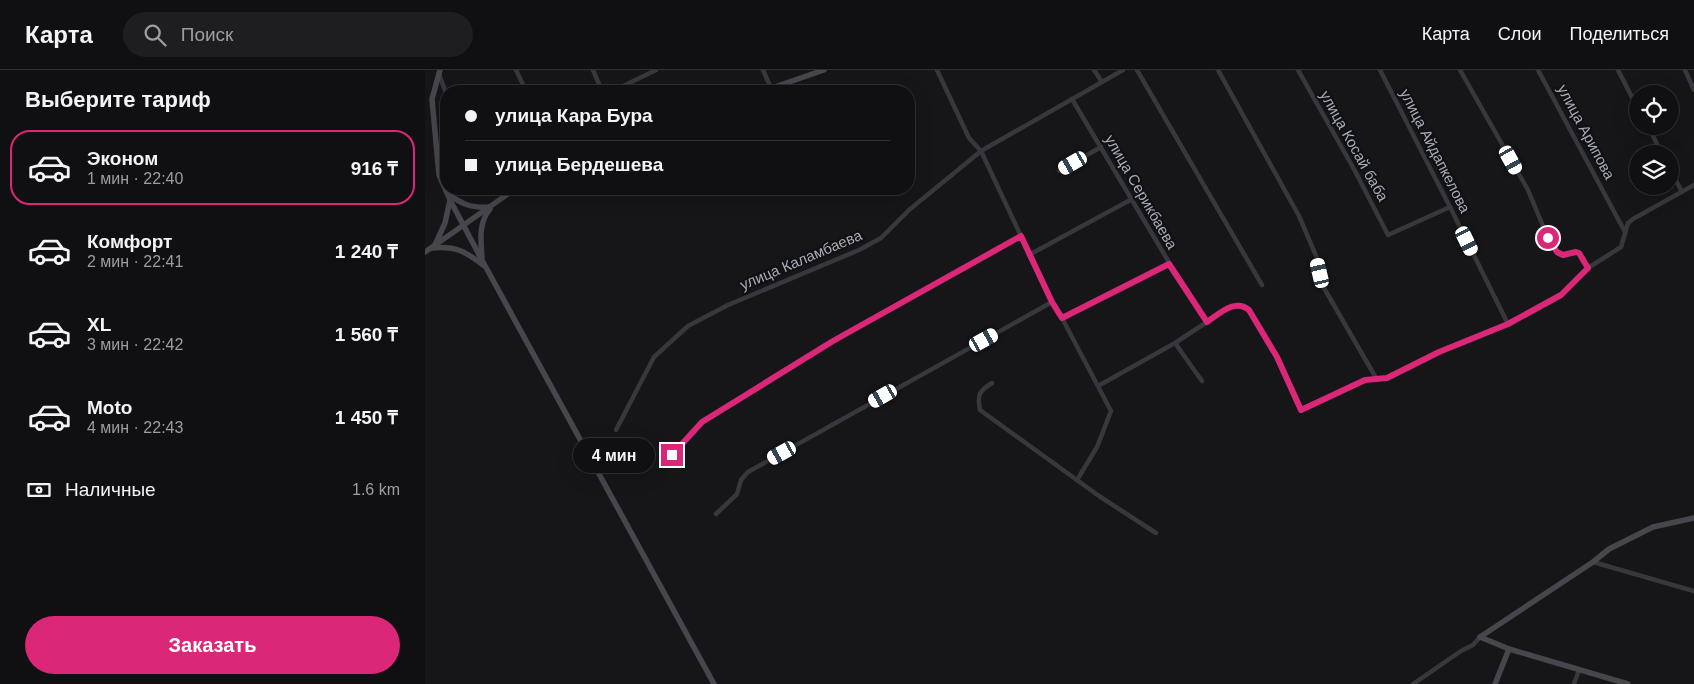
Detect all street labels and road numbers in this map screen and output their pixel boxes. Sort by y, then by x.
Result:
street label: улица Арипова [1554,82,1619,183]
street label: улица Айдапкелова [1397,86,1474,216]
street label: улица Косай баба [1317,87,1392,205]
street label: улица Серикбаева [1102,132,1181,253]
street label: улица Каламбаева [737,226,865,293]

